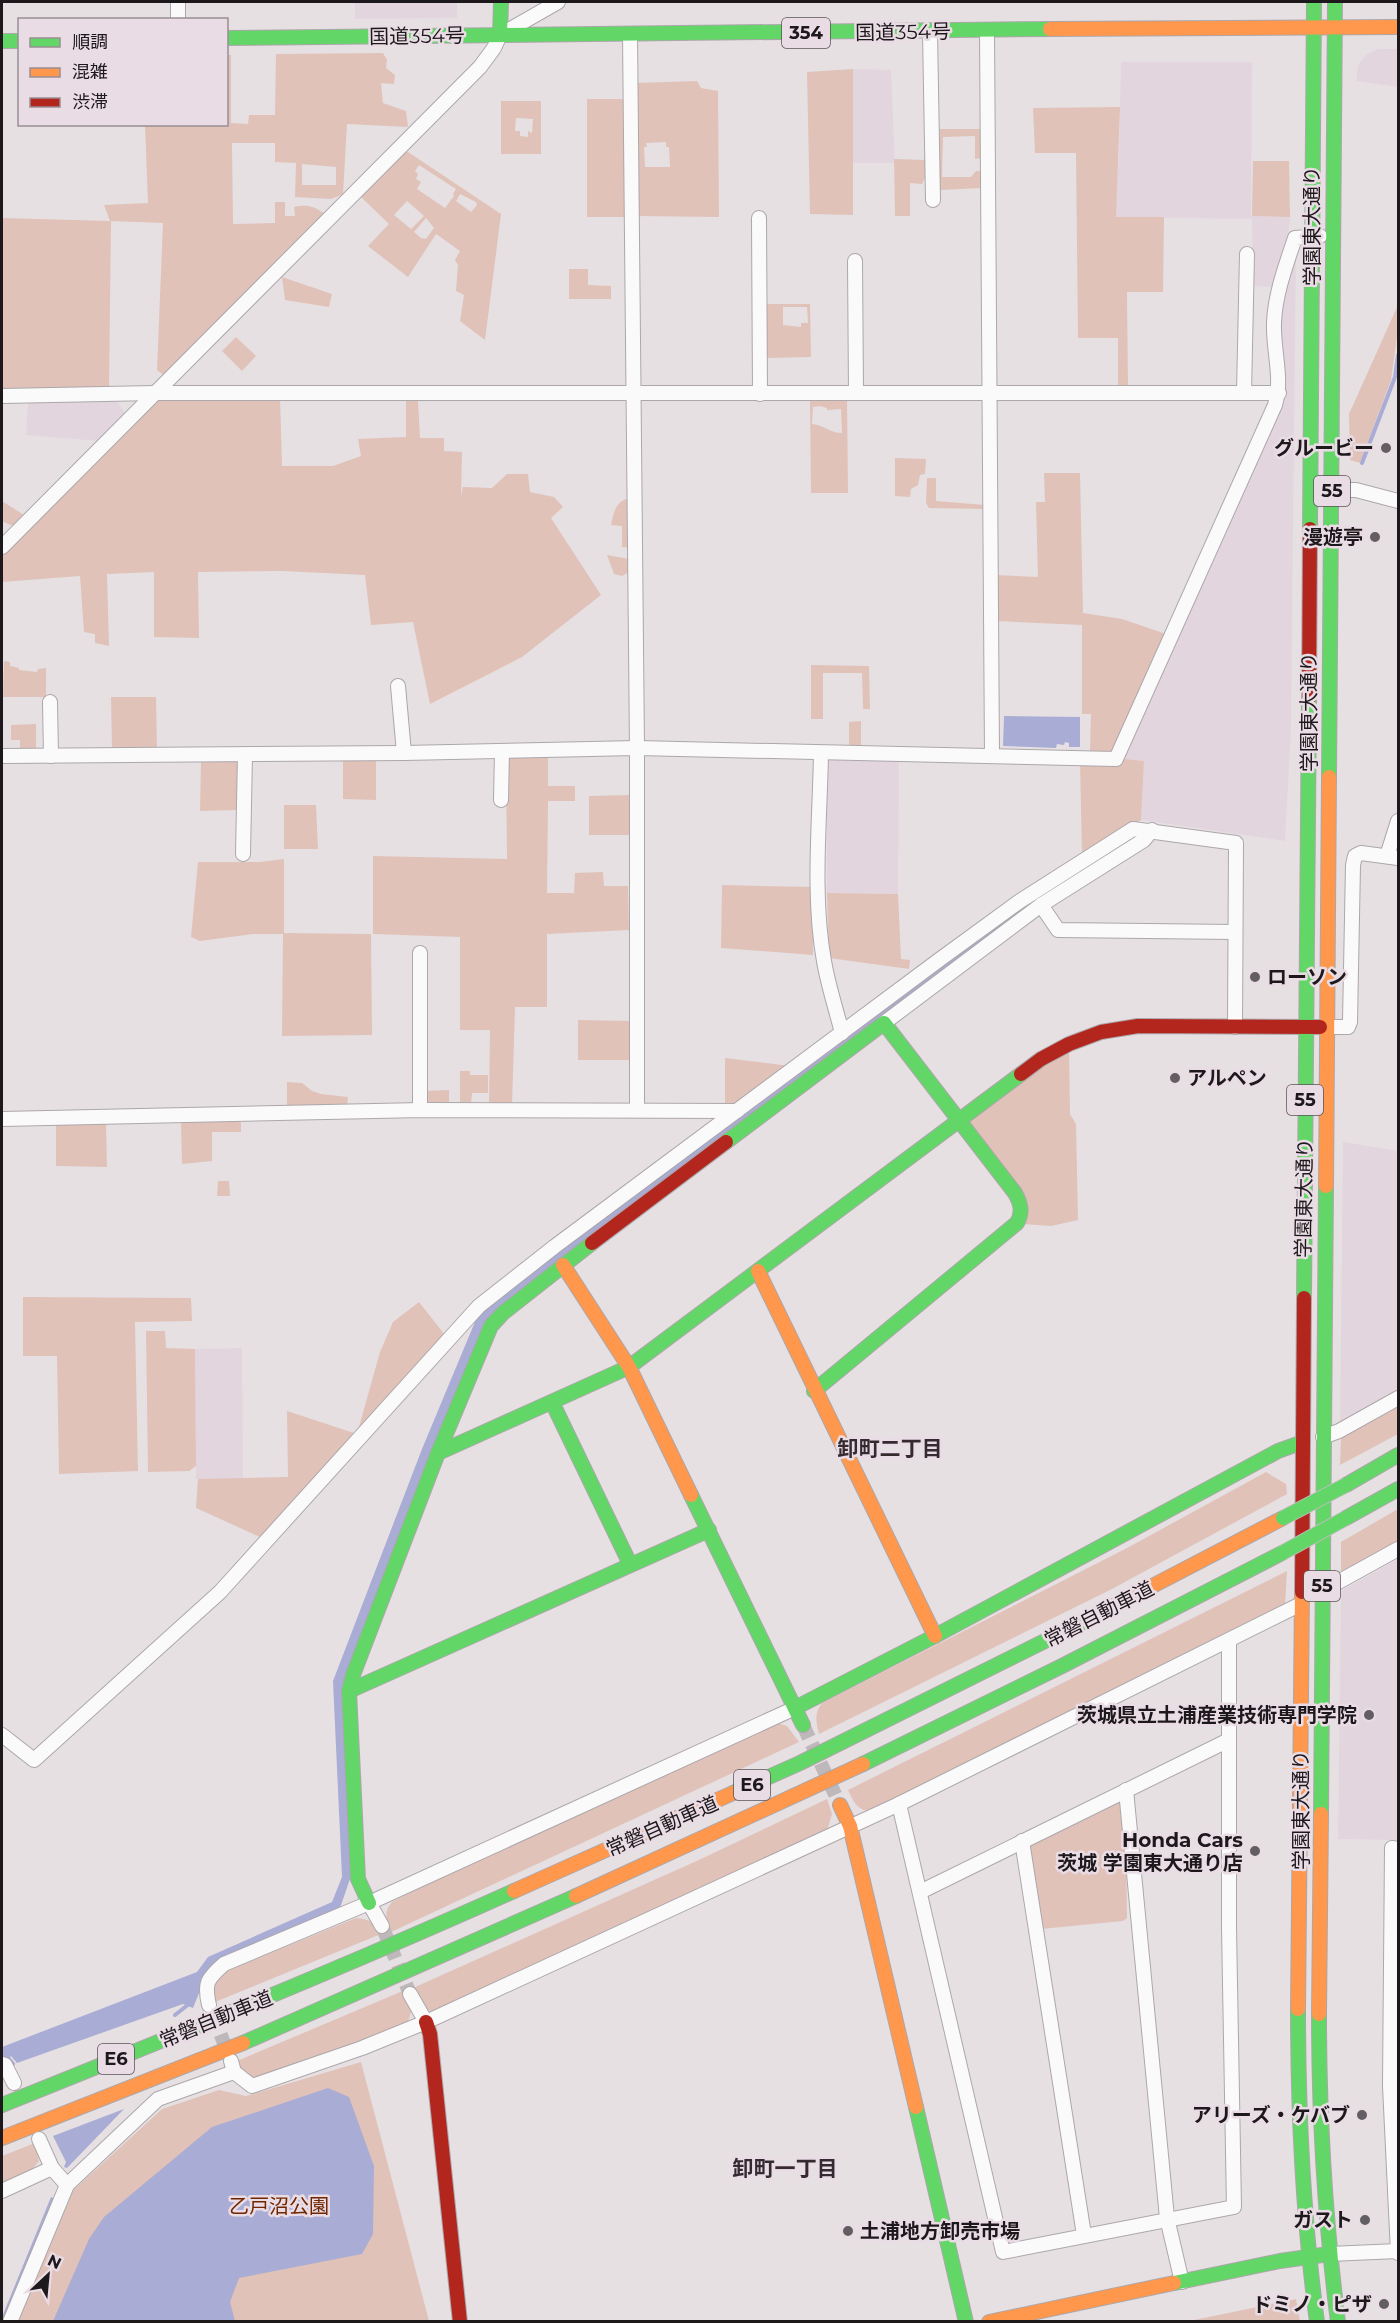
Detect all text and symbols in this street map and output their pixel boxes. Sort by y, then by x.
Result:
legend [18,18,228,126]
road number: 354 [782,18,830,48]
street label: 国道354号 [855,19,951,45]
street label: 国道354号 [369,23,465,49]
text: 順調 [72,31,108,53]
text: 混雑 [72,61,108,83]
text: 渋滞 [72,91,108,113]
street label: 学園東大通り [1300,166,1324,286]
place label: グルービー [1274,436,1374,460]
marker: グルービー [1379,441,1393,455]
road number: 55 [1314,476,1350,506]
place label: 漫遊亭 [1303,525,1363,549]
marker: 漫遊亭 [1368,530,1382,544]
street label: 学園東大通り [1297,652,1321,772]
place label: ローソン [1267,965,1347,989]
marker: ローソン [1248,970,1262,984]
place label: アルペン [1187,1066,1267,1090]
marker: アルペン [1168,1071,1182,1085]
road number: 55 [1287,1085,1323,1115]
street label: 学園東大通り [1291,1138,1317,1258]
district label: 卸町二丁目 [838,1436,943,1461]
road number: 55 [1304,1571,1340,1601]
street label: 常磐自動車道 [1040,1576,1158,1652]
place label: 茨城県立土浦産業技術専門学院 [1077,1703,1357,1727]
marker: 茨城県立土浦産業技術専門学院 [1362,1708,1376,1722]
street label: 学園東大通り [1289,1750,1313,1870]
road number: E6 [734,1770,770,1800]
street label: 常磐自動車道 [602,1791,722,1861]
place label: Honda Cars 茨城 学園東大通り店 [1057,1828,1243,1875]
marker: Honda Cars 茨城 学園東大通り店 [1248,1844,1262,1858]
street label: 常磐自動車道 [156,1985,276,2053]
road number: E6 [98,2044,134,2074]
place label: アリーズ・ケバブ [1192,2103,1350,2127]
marker: アリーズ・ケバブ [1355,2108,1369,2122]
district label: 卸町一丁目 [733,2156,838,2181]
park label: 乙戸沼公園 [229,2194,329,2218]
place label: ガスト [1293,2208,1353,2232]
marker: ガスト [1358,2213,1372,2227]
place label: 土浦地方卸売市場 [860,2219,1020,2243]
marker: 土浦地方卸売市場 [841,2224,855,2238]
north arrow [18,2245,78,2305]
text: N [44,2251,64,2273]
place label: ドミノ・ピザ [1252,2292,1372,2316]
marker: ドミノ・ピザ [1377,2297,1391,2311]

